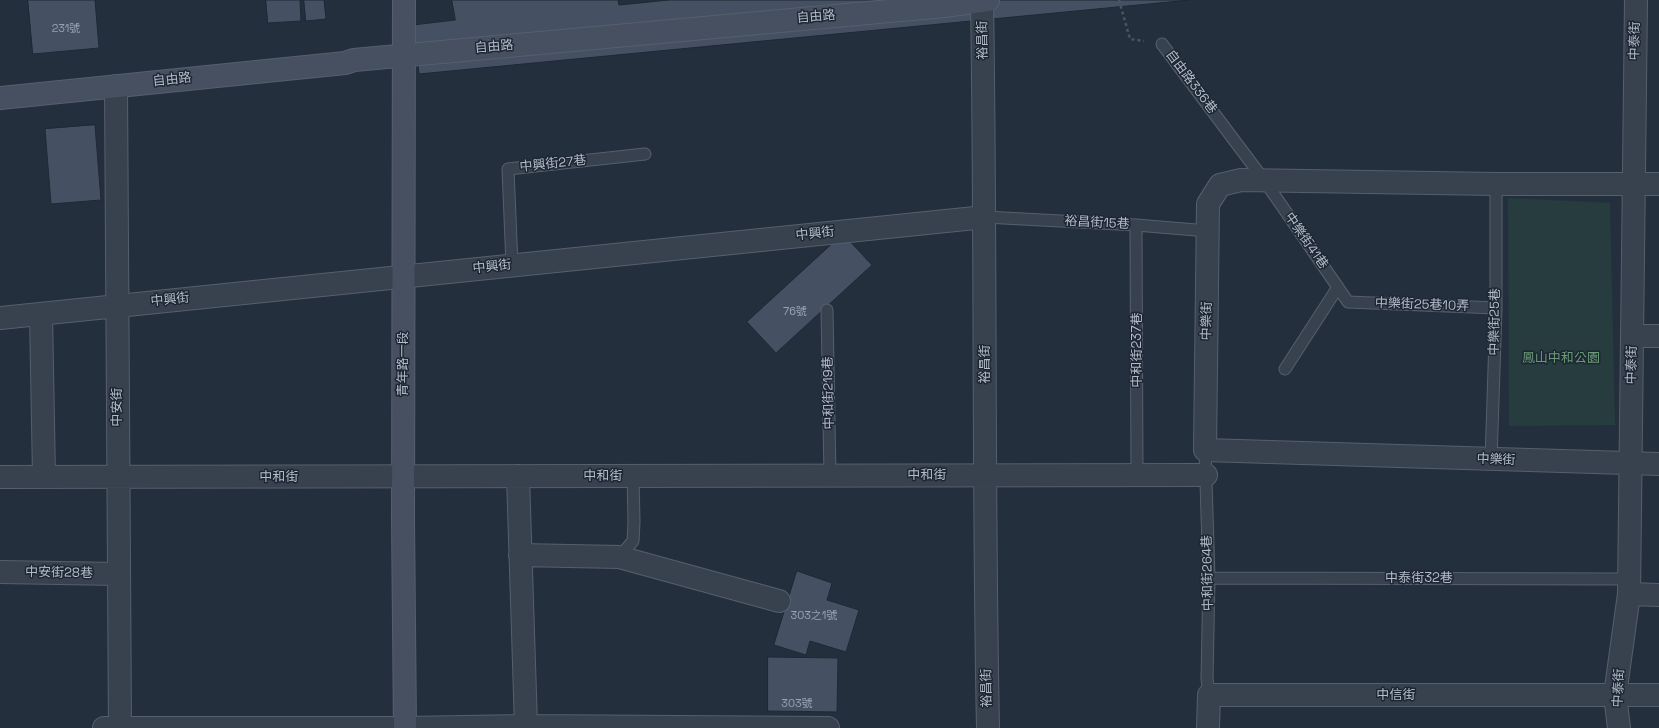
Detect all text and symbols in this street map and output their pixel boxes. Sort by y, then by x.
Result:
street label: 自由路 [796,8,836,26]
street label: 裕昌街 [975,20,991,60]
street label: 中泰街 [1627,21,1643,61]
house number: 231號 [52,22,80,36]
street label: 自由路 [474,38,514,56]
street label: 自由路336巷 [1162,47,1220,117]
street label: 自由路 [152,70,192,90]
street label: 中興街27巷 [519,153,587,175]
street label: 中樂街41巷 [1281,210,1331,272]
street label: 裕昌街15巷 [1064,214,1130,232]
street label: 中興街 [795,224,835,244]
street label: 中興街 [472,257,512,277]
street label: 中樂街25巷 [1487,288,1503,356]
street label: 中興街 [150,290,190,310]
street label: 中樂街25巷10弄 [1375,296,1469,314]
street label: 中樂街 [1199,301,1215,341]
house number: 76號 [783,305,807,319]
street label: 中和街237巷 [1129,313,1145,387]
street label: 青年路一段 [395,332,411,396]
street label: 裕昌街 [977,345,993,383]
street label: 中泰街 [1624,345,1640,385]
park label: 鳳山中和公園 [1522,350,1600,366]
street label: 中和街219巷 [821,356,837,430]
street label: 中安街 [109,388,125,426]
street label: 中樂街 [1476,452,1516,468]
street label: 中和街 [908,467,946,483]
street label: 中和街 [584,468,622,484]
street label: 中和街 [260,469,298,485]
street label: 中和街264巷 [1200,535,1216,611]
street label: 中安街28巷 [25,565,93,581]
street label: 中泰街32巷 [1385,570,1453,586]
house number: 303之1號 [791,609,837,623]
street label: 裕昌街 [979,668,995,708]
street label: 中泰街 [1610,668,1628,708]
street label: 中信街 [1377,687,1415,703]
house number: 303號 [781,697,813,711]

